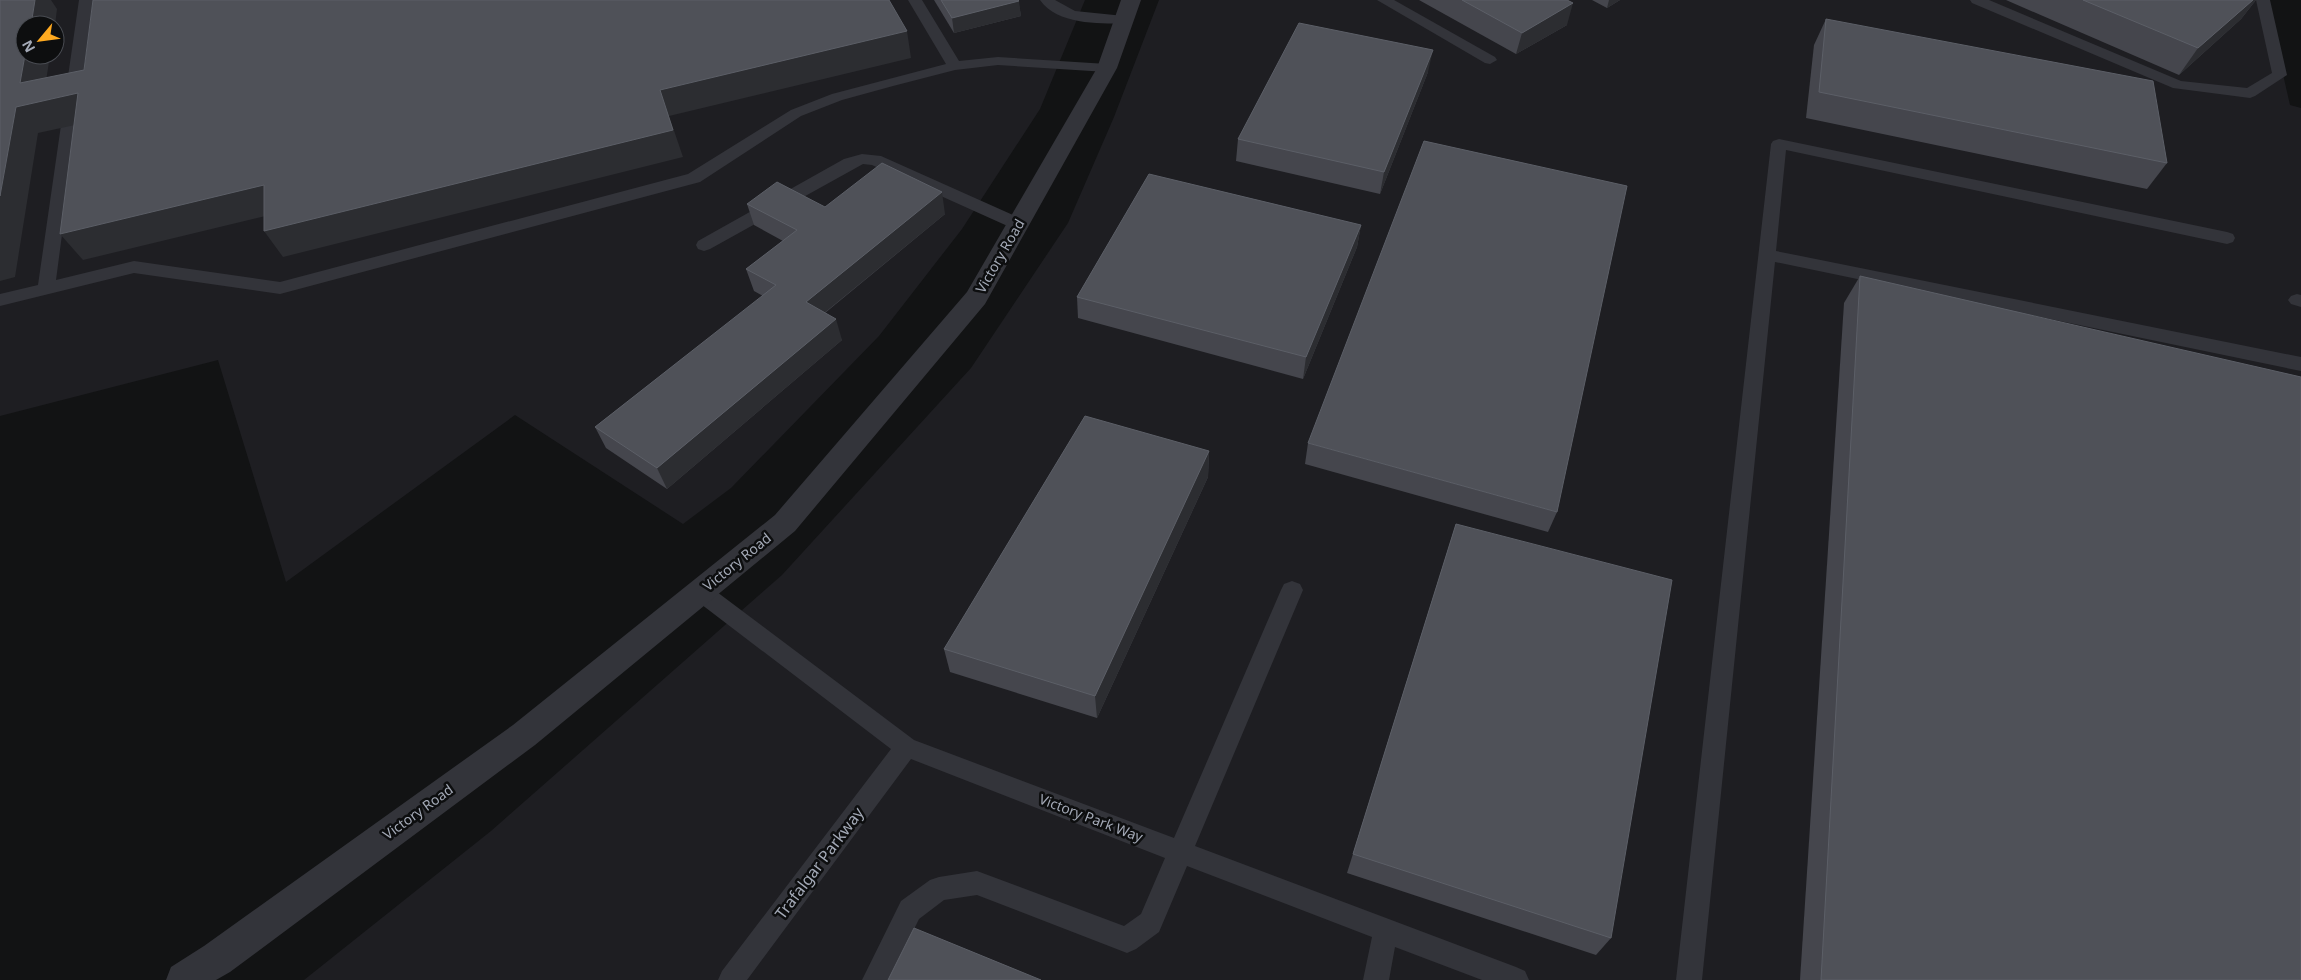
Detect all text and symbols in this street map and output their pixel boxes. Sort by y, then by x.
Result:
north arrow [15,15,65,65]
text: N [17,37,39,56]
street label: Victory Road [971,215,1028,296]
street label: Victory Road [699,528,775,595]
street label: Victory Road [379,780,457,844]
street label: Victory Park Way [1037,789,1147,846]
street label: Trafalgar Parkway [770,802,869,924]

